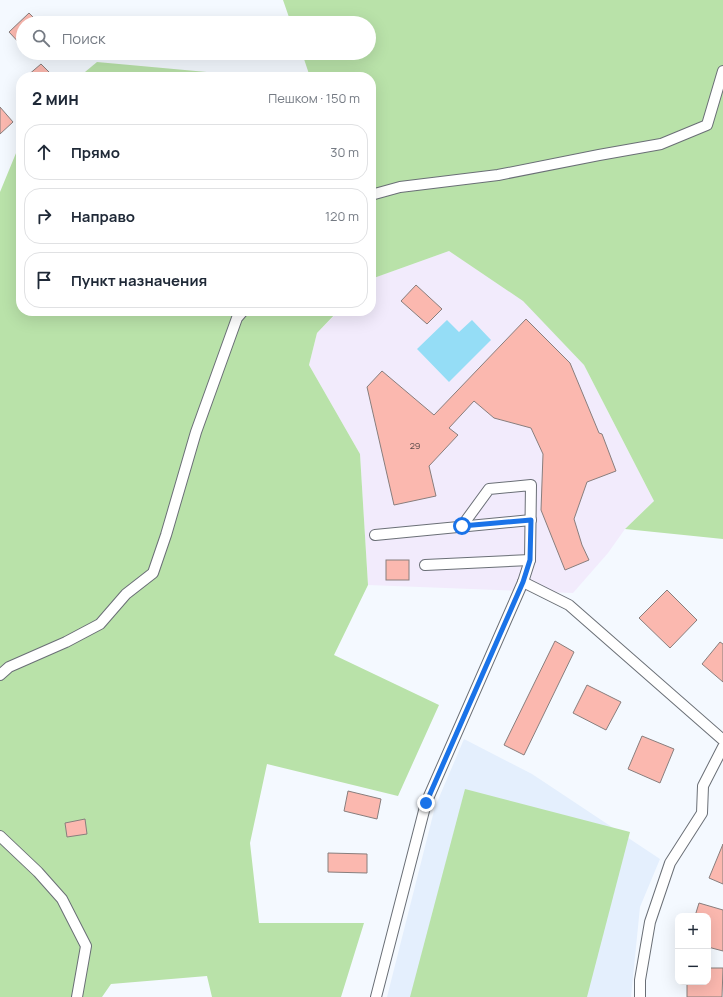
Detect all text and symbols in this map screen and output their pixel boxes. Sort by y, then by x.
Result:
search box [16,16,376,60]
icon: search [30,27,52,49]
text: Поиск [62,28,106,49]
text: 2 мин [32,87,79,110]
text: Пешком · 150 m [268,89,360,107]
icon: ahead [33,141,55,163]
text: Прямо [71,142,120,163]
text: 30 m [330,143,359,161]
icon: right [33,205,55,227]
text: Направо [71,206,135,227]
text: 120 m [325,207,359,225]
icon: arrive [33,269,55,291]
text: Пункт назначения [71,270,207,291]
house number: 29 [410,439,420,452]
route start [453,517,471,535]
route end [417,794,435,812]
map controls [675,913,711,985]
button: + [675,913,711,949]
button: − [675,949,711,985]

